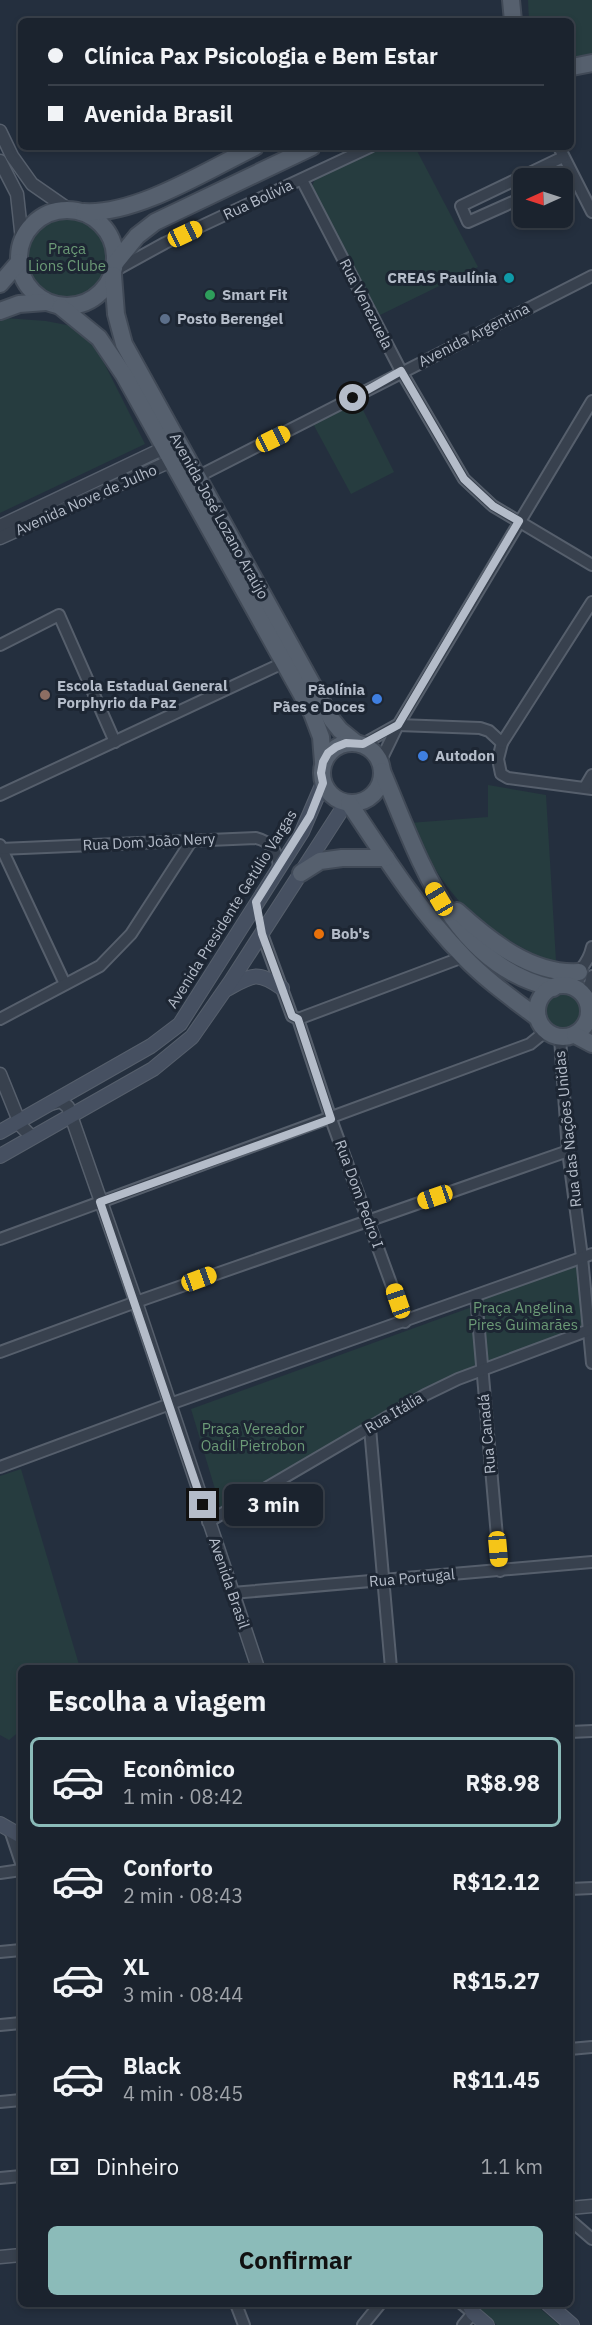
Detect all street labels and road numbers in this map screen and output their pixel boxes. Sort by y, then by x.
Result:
street label: Rua Bolívia [220,175,296,224]
street label: Rua Venezuela [335,255,397,352]
street label: Avenida Argentina [415,298,533,371]
street label: Avenida José Lozano Araújo [166,429,273,602]
street label: Avenida Nove de Julho [12,460,160,539]
street label: Avenida Presidente Getúlio Vargas [162,806,301,1012]
street label: Rua Dom João Nery [82,829,216,854]
street label: Rua das Nações Unidas [550,1050,585,1208]
street label: Rua Dom Pedro I [331,1137,388,1251]
street label: Rua Itália [361,1388,426,1437]
street label: Rua Canadá [474,1393,499,1475]
street label: Avenida Brasil [205,1534,254,1631]
street label: Rua Portugal [368,1564,456,1591]

